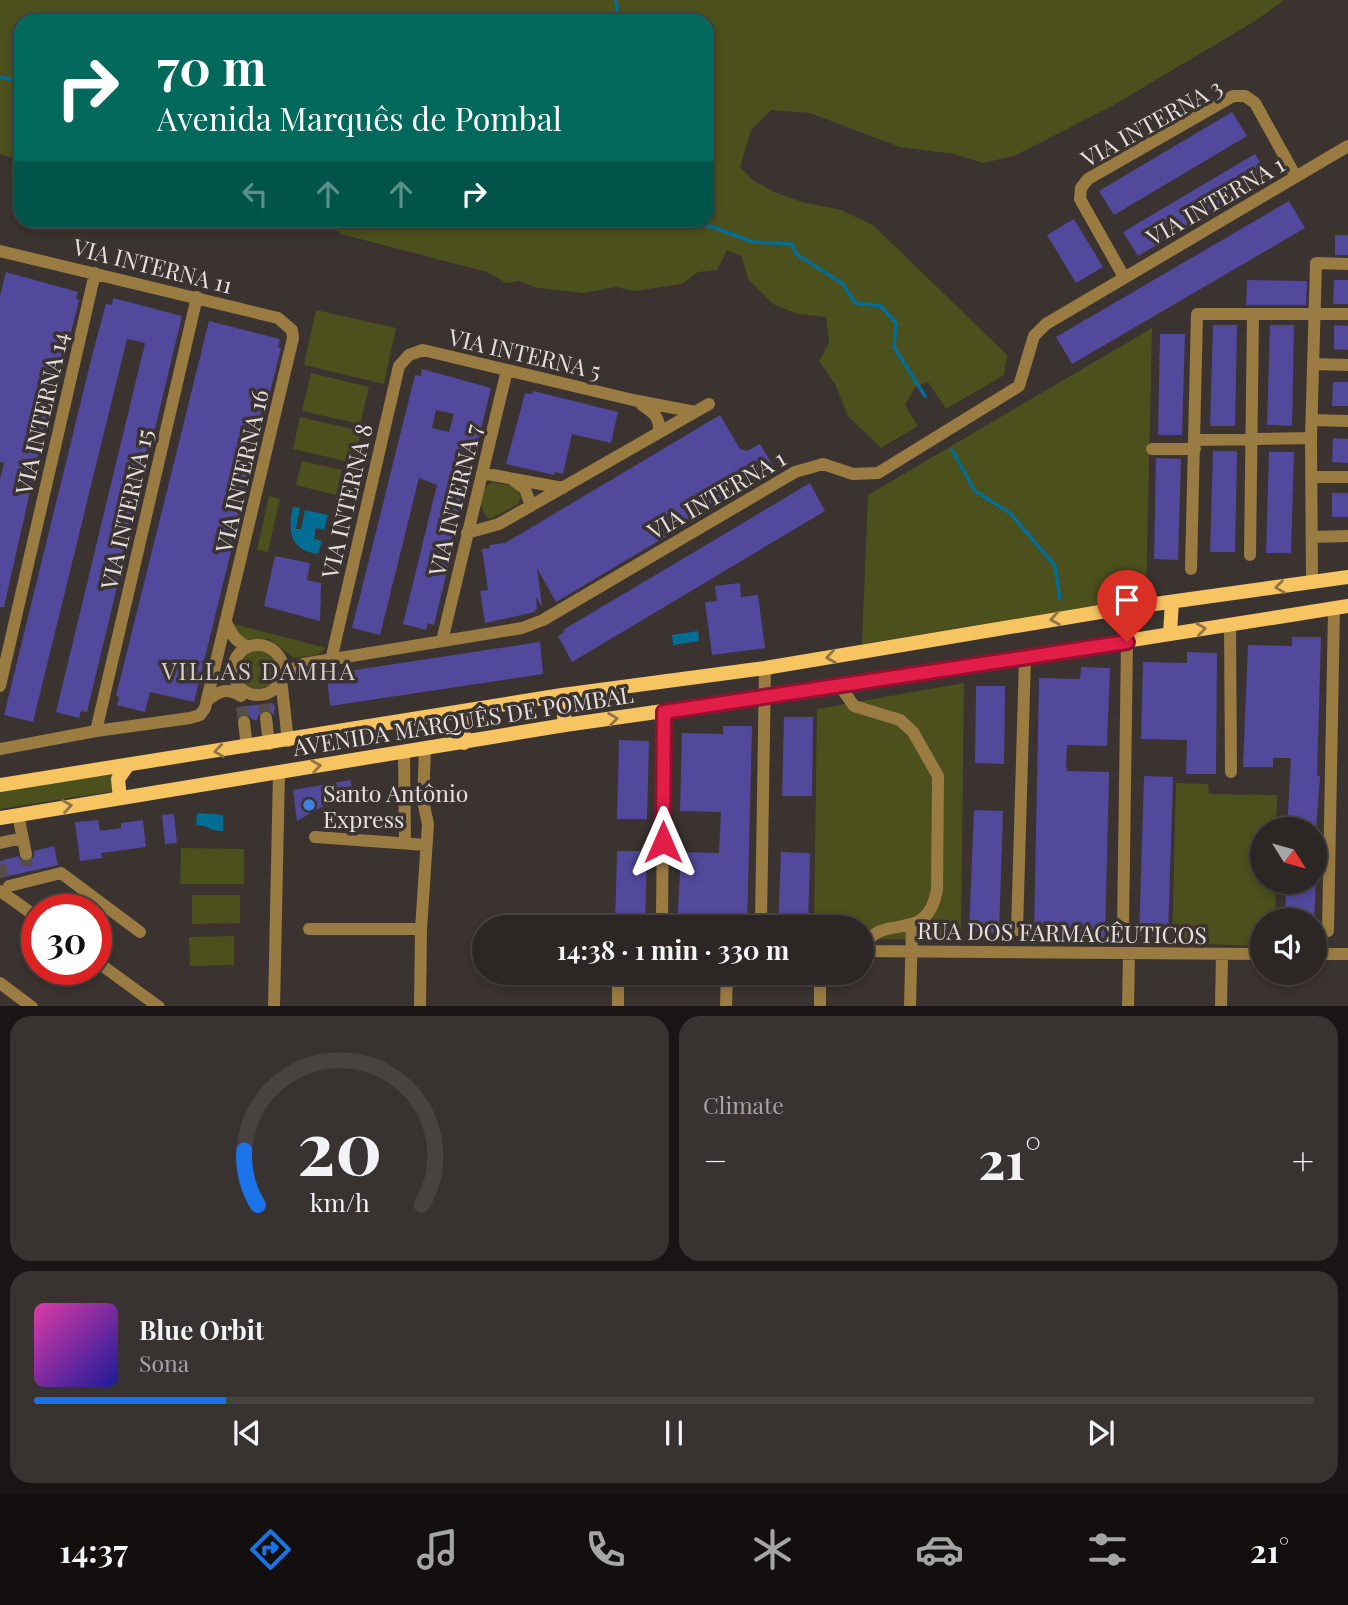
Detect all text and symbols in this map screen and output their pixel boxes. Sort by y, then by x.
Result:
text: 70 m [157,33,267,98]
icon: right [42,42,133,133]
street label: VIA INTERNA 3 [1074,71,1227,174]
text: Avenida Marquês de Pombal [157,96,562,139]
street label: VIA INTERNA 1 [1139,148,1290,253]
icon: left [236,175,274,213]
icon: ahead [309,175,347,213]
icon: ahead [382,175,420,213]
icon: right [455,175,493,213]
street label: VIA INTERNA 11 [69,230,236,300]
street label: VIA INTERNA 5 [445,320,604,386]
street label: VIA INTERNA 14 [7,329,75,498]
street label: VIA INTERNA 16 [207,386,275,557]
street label: VIA INTERNA 7 [420,420,488,580]
street label: VIA INTERNA 8 [313,421,379,582]
street label: VIA INTERNA 15 [92,426,160,593]
street label: VIA INTERNA 1 [640,442,791,547]
pin [1097,570,1157,642]
one-way arrow [1275,579,1286,594]
icon: arrive [1108,581,1146,619]
one-way arrow [1049,612,1061,627]
one-way arrow [1196,621,1207,636]
one-way arrow [825,649,837,664]
district label: VILLAS DAMHA [160,654,357,686]
street label: AVENIDA MARQUÊS DE POMBAL [290,678,635,762]
one-way arrow [607,712,619,727]
one-way arrow [213,744,225,759]
one-way arrow [310,759,322,774]
place label: Santo Antônio Express [323,777,468,834]
marker: Santo Antônio Express [301,797,317,813]
one-way arrow [61,799,73,814]
position arrow [626,805,700,879]
north arrow [1250,817,1326,894]
map controls [1250,817,1327,985]
speed limit sign: 30 [21,894,112,985]
button: sound [1250,908,1327,985]
street label: RUA DOS FARMACÊUTICOS [917,914,1207,950]
text: 14:38 · 1 min · 330 m [557,932,789,967]
text: Climate [703,1089,784,1120]
text: 20 [297,1096,382,1193]
text: 21° [978,1124,1041,1193]
text: − [703,1134,728,1185]
text: + [1292,1134,1314,1185]
text: km/h [310,1184,370,1217]
text: Blue Orbit [139,1312,264,1347]
text: Sona [139,1347,189,1378]
icon: previous [228,1414,266,1452]
icon: pause [655,1414,693,1452]
icon: next [1082,1414,1120,1452]
icon: directions [246,1525,295,1574]
icon: music [413,1525,462,1574]
icon: phone [581,1525,630,1574]
icon: climate [748,1525,797,1574]
icon: car [915,1525,964,1574]
icon: filters [1083,1525,1132,1574]
text: 14:37 [59,1528,128,1571]
text: 21° [1250,1528,1289,1571]

